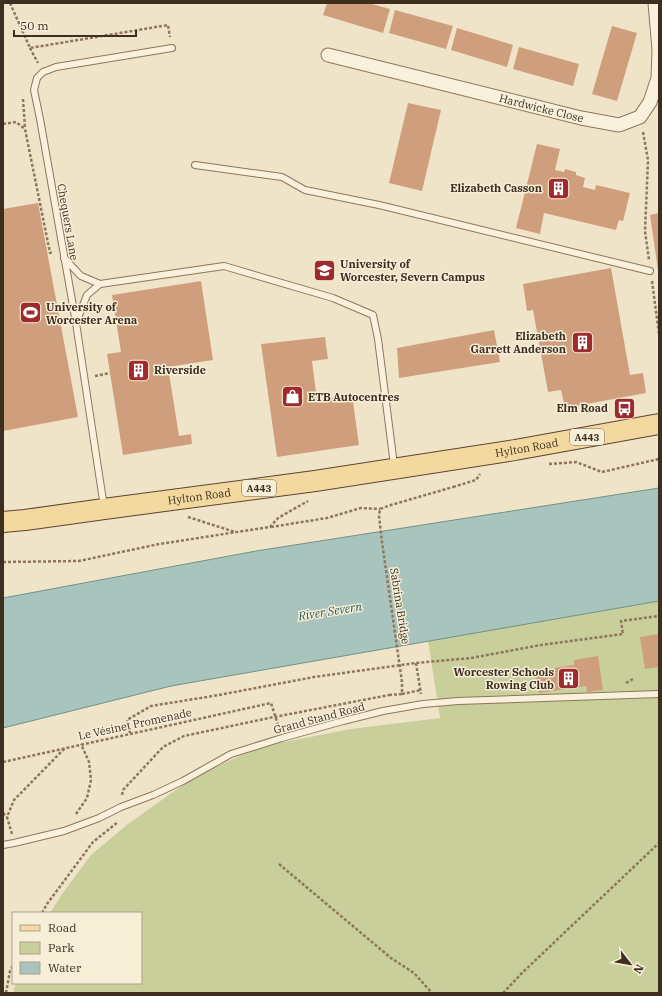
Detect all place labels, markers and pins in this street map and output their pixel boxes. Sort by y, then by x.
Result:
building icon: Elizabeth Casson [545,175,571,201]
place label: Elizabeth Casson [450,181,542,195]
school or university icon: University of Worcester, Severn Campus [312,257,338,283]
place label: University of Worcester, Severn Campus [340,257,485,284]
sports icon: University of Worcester Arena [18,300,44,326]
place label: University of Worcester Arena [46,300,137,327]
place label: Elizabeth Garrett Anderson [470,329,566,356]
building icon: Elizabeth Garrett Anderson [569,329,595,355]
building icon: Riverside [126,357,152,383]
place label: Riverside [154,363,206,377]
shop icon: ETB Autocentres [280,384,306,410]
place label: ETB Autocentres [308,390,400,404]
bus stop icon: Elm Road [611,395,637,421]
place label: Elm Road [556,401,608,415]
place label: Worcester Schools Rowing Club [453,665,554,692]
building icon: Worcester Schools Rowing Club [556,665,582,691]

